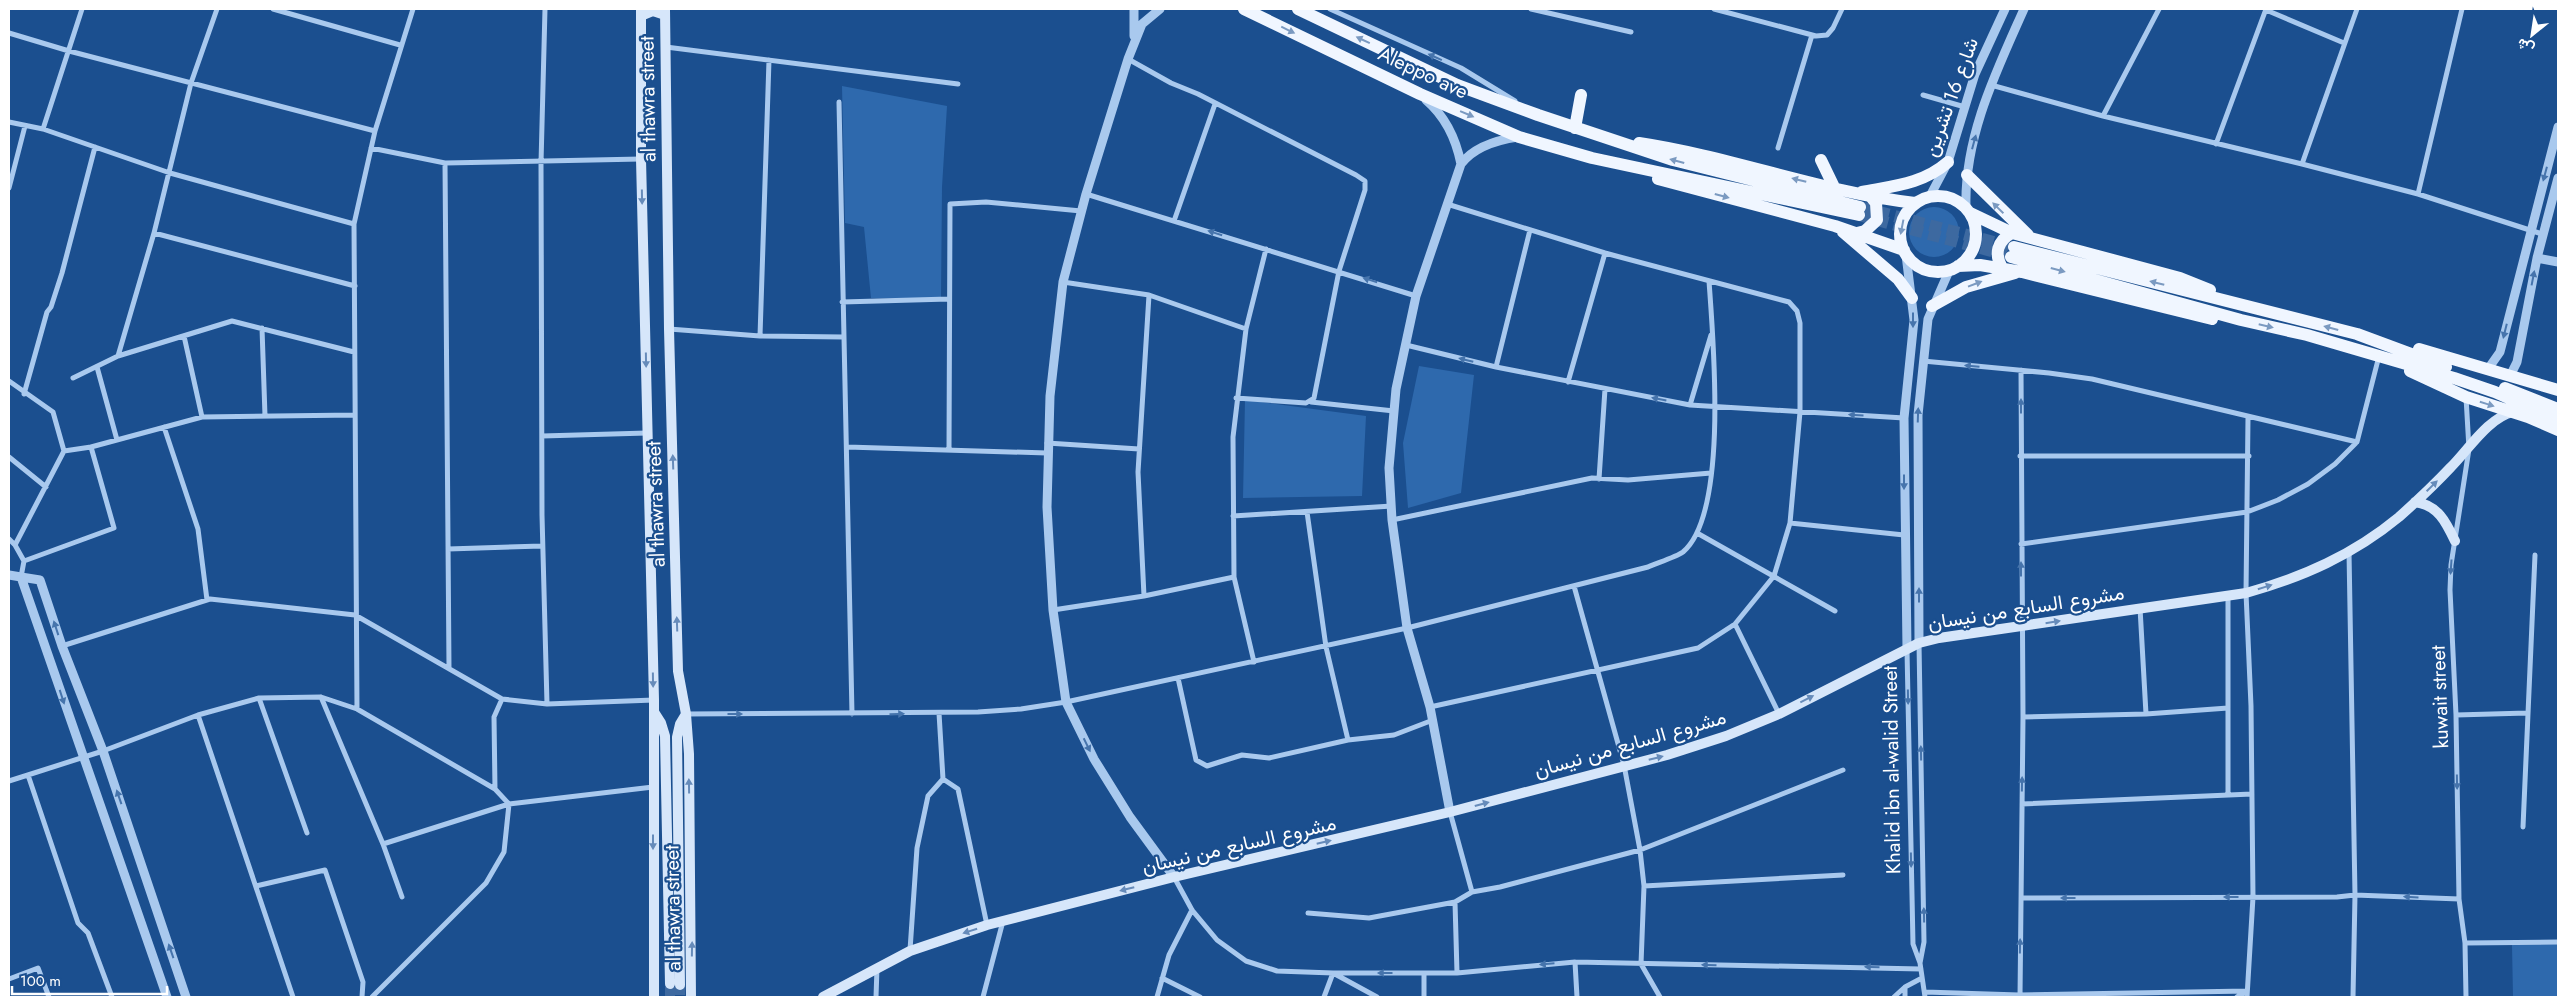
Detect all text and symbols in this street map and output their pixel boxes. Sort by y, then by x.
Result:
north arrow [2507,10,2557,60]
one-way arrow [1281,26,1295,34]
street label: شارع 16 تشرين [1916,33,1986,161]
text: ش [2513,33,2538,59]
street label: al thawra street [632,36,664,162]
one-way arrow [1356,36,1370,44]
street label: Aleppo ave [1373,40,1473,106]
one-way arrow [1428,52,1442,60]
one-way arrow [1460,111,1474,119]
one-way arrow [1970,135,1978,150]
one-way arrow [1669,157,1685,165]
one-way arrow [2541,166,2549,181]
one-way arrow [1791,175,1806,183]
one-way arrow [638,190,646,206]
one-way arrow [1715,193,1730,201]
one-way arrow [1992,202,2004,214]
one-way arrow [1897,219,1905,235]
one-way arrow [1207,229,1222,237]
one-way arrow [2051,266,2066,274]
one-way arrow [2529,269,2537,285]
one-way arrow [1362,276,1377,284]
one-way arrow [2149,279,2164,287]
one-way arrow [1968,280,1983,288]
one-way arrow [1909,313,1917,329]
one-way arrow [2259,322,2274,330]
one-way arrow [2324,323,2339,331]
one-way arrow [2501,324,2509,339]
one-way arrow [642,352,650,368]
one-way arrow [1458,356,1473,364]
one-way arrow [1964,362,1980,370]
one-way arrow [1651,395,1667,403]
one-way arrow [2017,398,2025,414]
one-way arrow [2480,400,2495,408]
one-way arrow [1915,406,1923,422]
one-way arrow [1848,410,1864,418]
street label: al thawra street [639,440,673,567]
one-way arrow [669,454,677,470]
one-way arrow [1900,475,1908,491]
one-way arrow [2426,480,2438,492]
one-way arrow [2447,559,2455,575]
one-way arrow [2017,560,2025,576]
street label: مشروع السابع من نيسان [1926,578,2126,638]
one-way arrow [2258,583,2273,590]
one-way arrow [1915,586,1923,602]
one-way arrow [673,616,681,632]
one-way arrow [2046,618,2062,626]
one-way arrow [52,621,59,636]
street label: kuwait street [2424,645,2456,749]
street label: Khalid ibn al-walid Street [1876,665,1908,874]
one-way arrow [650,672,658,688]
one-way arrow [59,689,67,704]
one-way arrow [1904,690,1912,706]
one-way arrow [1800,695,1814,703]
street label: مشروع السابع من نيسان [1531,703,1729,785]
one-way arrow [727,710,743,718]
one-way arrow [890,710,906,718]
one-way arrow [1083,738,1091,753]
one-way arrow [1917,744,1925,760]
one-way arrow [1648,754,1663,762]
one-way arrow [2453,774,2461,790]
one-way arrow [2018,775,2026,791]
one-way arrow [685,778,693,794]
one-way arrow [115,789,123,804]
one-way arrow [1475,799,1490,807]
street label: مشروع السابع من نيسان [1139,809,1339,881]
one-way arrow [649,835,657,851]
one-way arrow [1317,838,1332,846]
street label: al thawra street [657,845,689,971]
one-way arrow [1907,852,1915,868]
one-way arrow [1120,886,1135,894]
one-way arrow [2222,893,2238,901]
one-way arrow [2402,893,2418,901]
one-way arrow [2060,894,2076,902]
one-way arrow [1920,907,1928,923]
one-way arrow [962,927,977,935]
one-way arrow [2016,938,2024,954]
one-way arrow [688,940,696,956]
one-way arrow [167,943,175,958]
one-way arrow [1539,960,1555,968]
one-way arrow [1701,961,1717,969]
one-way arrow [1864,963,1880,971]
scale bar [12,964,168,996]
one-way arrow [1377,969,1393,977]
text: 100 m [20,970,61,992]

